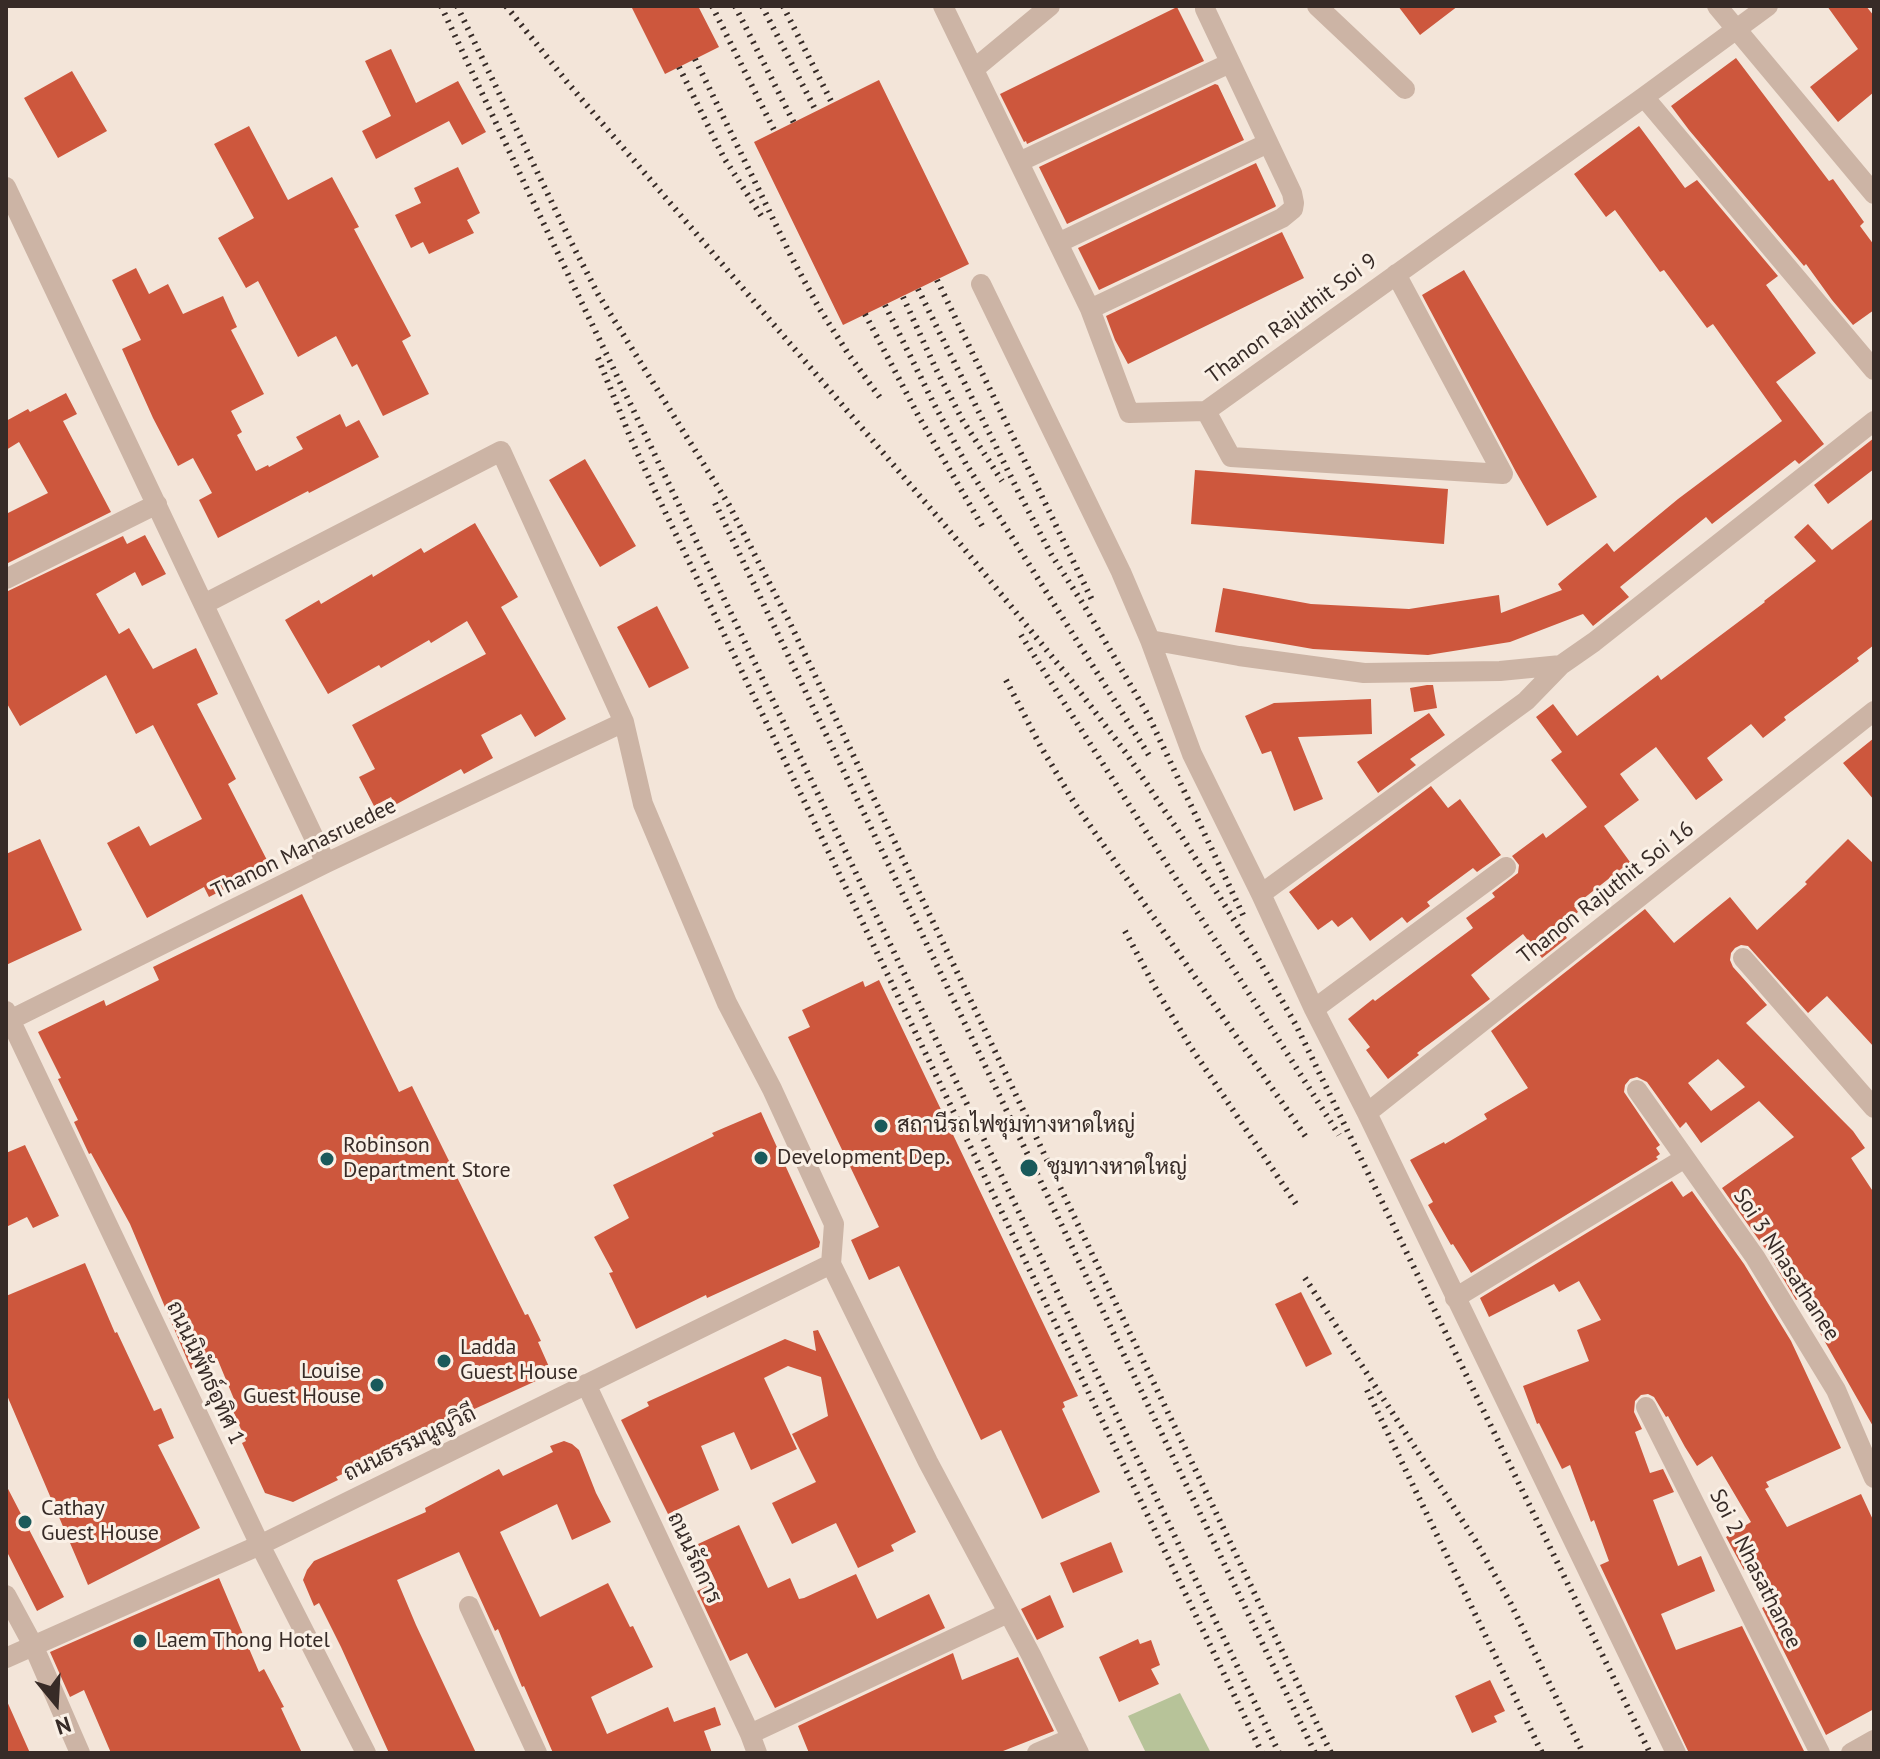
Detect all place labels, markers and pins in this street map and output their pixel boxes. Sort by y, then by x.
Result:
place label: สถานีรถไฟชุมทางหาดใหญ่ [897,1113,1135,1139]
marker: สถานีรถไฟชุมทางหาดใหญ่ [872,1117,890,1135]
place label: Robinson Department Store [343,1133,511,1184]
place label: Development Dep. [777,1145,950,1171]
marker: Development Dep. [752,1149,770,1167]
marker: Robinson Department Store [318,1150,336,1168]
place label: ชุมทางหาดใหญ่ [1047,1155,1187,1181]
marker: ชุมทางหาดใหญ่ [1018,1157,1040,1179]
place label: Ladda Guest House [460,1335,578,1386]
marker: Ladda Guest House [435,1352,453,1370]
place label: Louise Guest House [243,1359,361,1410]
marker: Louise Guest House [368,1376,386,1394]
place label: Cathay Guest House [41,1496,159,1548]
marker: Cathay Guest House [16,1513,34,1531]
place label: Laem Thong Hotel [156,1628,330,1654]
marker: Laem Thong Hotel [131,1632,149,1650]

